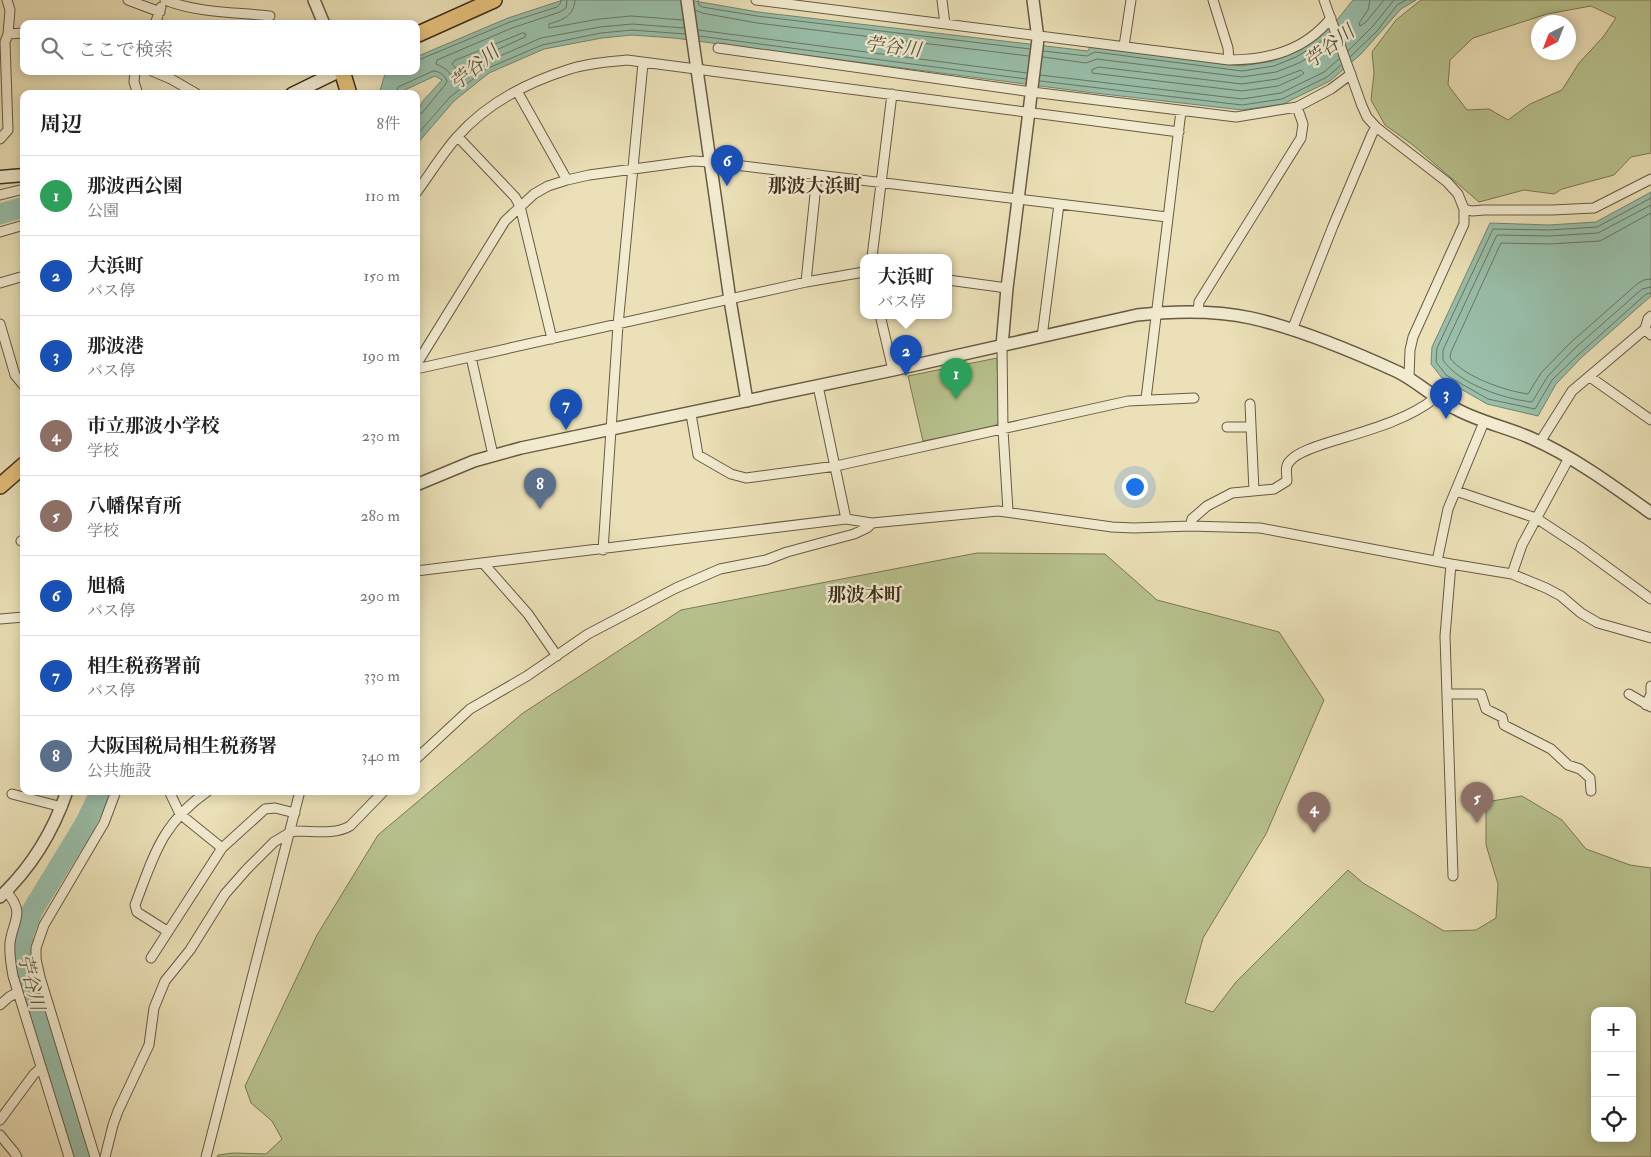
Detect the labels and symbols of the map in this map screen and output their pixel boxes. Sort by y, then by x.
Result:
north arrow [1531,15,1576,60]
water label: 苧谷川 [1300,19,1361,74]
water label: 苧谷川 [863,32,925,63]
water label: 苧谷川 [445,39,506,95]
pin: 6 [711,145,743,186]
district label: 那波大浜町 [767,174,863,198]
pin: 2 [890,335,922,376]
pin: 1 [940,358,972,399]
pin: 3 [1430,378,1462,419]
pin: 7 [550,389,582,430]
pin: 8 [524,468,556,509]
your location [1122,474,1148,500]
district label: 那波本町 [827,583,903,607]
pin: 5 [1461,782,1493,823]
pin: 4 [1298,792,1330,833]
water label: 苧谷川 [12,952,50,1015]

